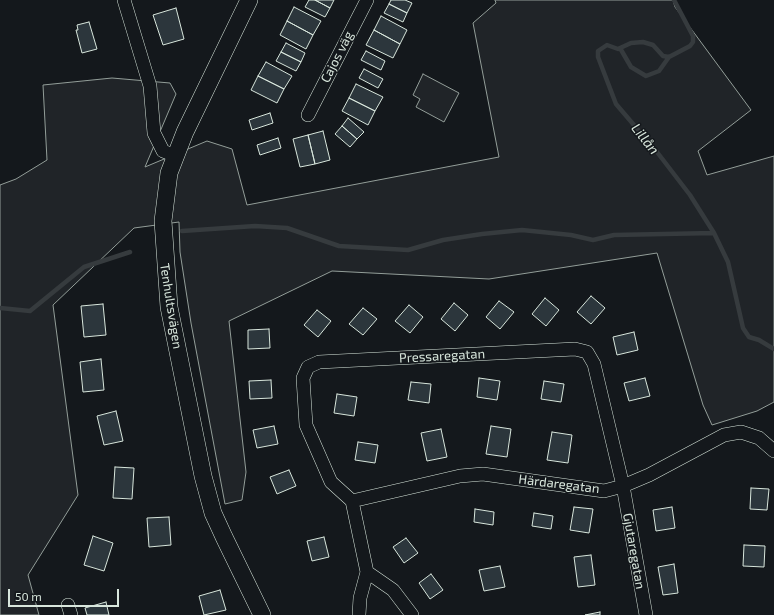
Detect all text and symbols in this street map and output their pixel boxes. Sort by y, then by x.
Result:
street label: Cajos väg [317,29,357,85]
water label: Lillån [627,120,663,158]
street label: Tenhultsvägen [157,262,185,350]
street label: Pressaregatan [399,346,485,366]
street label: Härdaregatan [518,471,600,497]
street label: Gjutaregatan [620,512,648,590]
scale bar [10,581,121,607]
text: 50 m [15,589,42,603]

